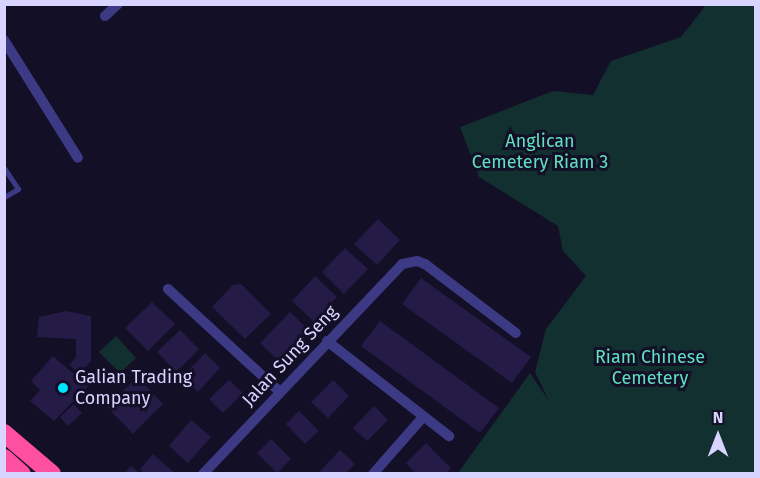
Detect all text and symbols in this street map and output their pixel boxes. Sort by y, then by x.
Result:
park label: Anglican Cemetery Riam 3 [472,131,608,174]
street label: Jalan Sung Seng [238,301,342,411]
park label: Riam Chinese Cemetery [595,347,705,389]
place label: Galian Trading Company [75,367,192,410]
marker: Galian Trading Company [56,381,70,395]
north arrow [688,406,748,466]
text: N [713,408,723,427]

